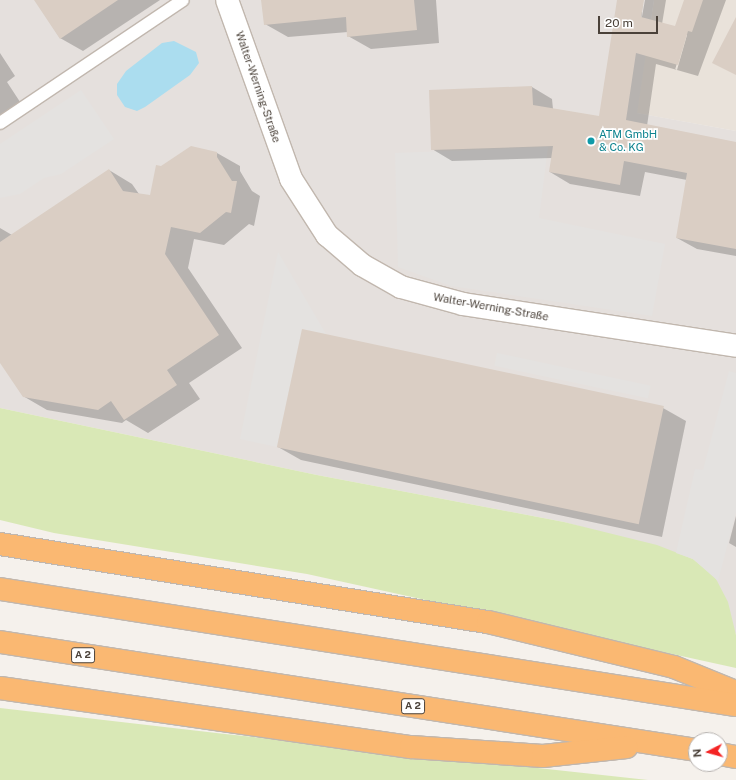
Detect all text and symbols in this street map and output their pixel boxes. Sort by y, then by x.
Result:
scale bar [600,8,660,34]
text: 20 m [605,16,633,30]
street label: Walter-Werning-Straße [233,30,283,144]
place label: ATM GmbH & Co. KG [599,128,657,154]
marker: ATM GmbH & Co. KG [586,136,596,146]
street label: Walter-Werning-Straße [432,290,550,324]
road number: A 2 [71,647,95,663]
road number: A 2 [401,698,425,714]
north arrow [688,732,728,772]
text: N [691,748,703,758]

